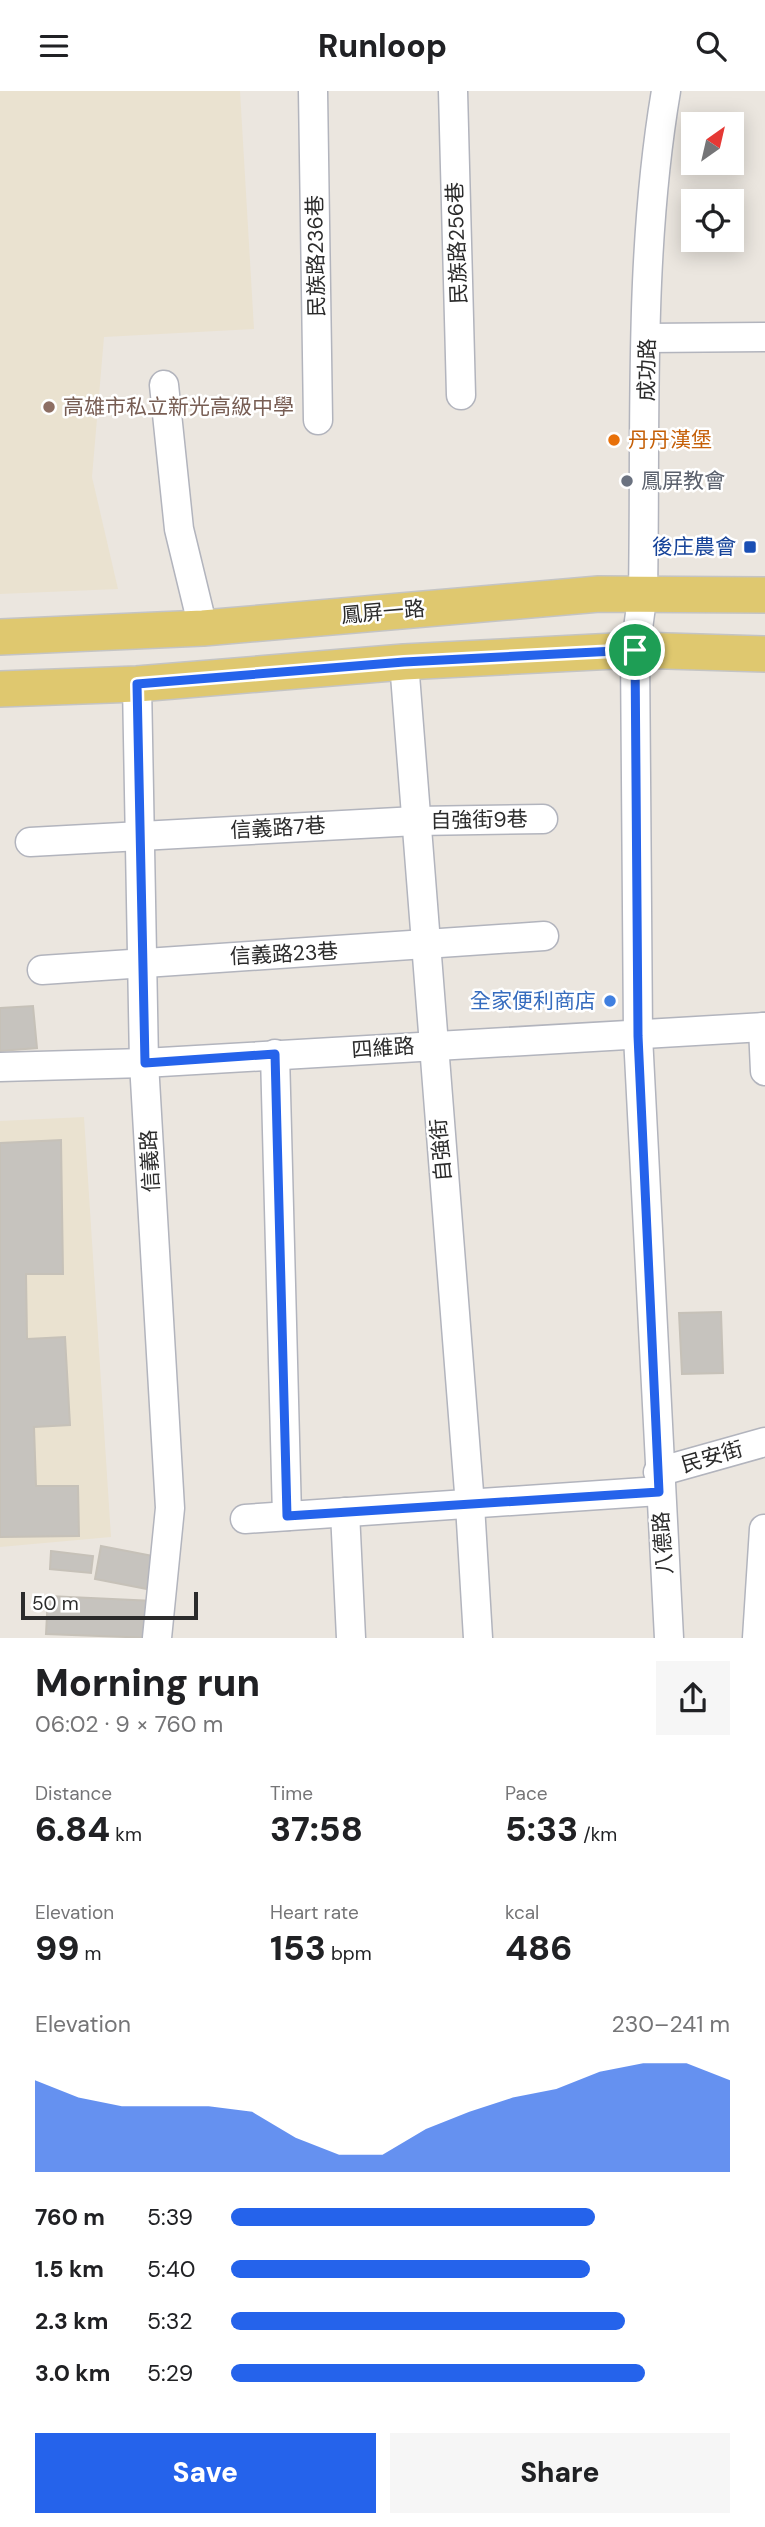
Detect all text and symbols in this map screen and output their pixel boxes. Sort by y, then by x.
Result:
text: Runloop [318,25,447,67]
icon: menu [35,27,73,65]
icon: search [692,27,730,65]
north arrow [681,112,744,175]
map controls [681,112,744,252]
street label: 民族路256巷 [441,182,473,304]
button: locate [681,189,744,252]
street label: 民族路236巷 [301,195,331,317]
street label: 成功路 [632,338,662,402]
place label: 高雄市私立新光高級中學 [63,393,294,421]
marker: 高雄市私立新光高級中學 [41,399,57,415]
place label: 丹丹漢堡 [628,426,712,454]
marker: 丹丹漢堡 [606,432,622,448]
place label: 鳳屏教會 [641,467,725,495]
marker: 鳳屏教會 [619,473,635,489]
place label: 後庄農會 [652,533,736,561]
marker: 後庄農會 [742,539,758,555]
street label: 鳳屏一路 [340,594,426,630]
pin [605,620,665,680]
icon: arrive [616,631,654,669]
street label: 自強街9巷 [430,805,528,835]
street label: 信義路7巷 [230,812,326,844]
street label: 信義路23巷 [229,937,339,971]
place label: 全家便利商店 [470,987,596,1015]
marker: 全家便利商店 [602,993,618,1009]
street label: 四維路 [351,1032,415,1064]
street label: 自強街 [424,1117,458,1183]
street label: 信義路 [134,1129,166,1193]
street label: 民安街 [678,1435,746,1479]
street label: 八德路 [647,1511,679,1575]
scale bar [21,1589,198,1621]
text: 50 m [32,1591,79,1616]
text: Morning run [35,1658,260,1708]
button: share [656,1661,730,1735]
text: 06:02 · 9 × 760 m [35,1709,223,1739]
text: Distance [35,1781,112,1806]
text: Time [270,1781,313,1806]
text: Pace [505,1781,548,1806]
text: 6.84 [35,1806,110,1852]
text: 37:58 [270,1806,363,1852]
text: 5:33 [505,1806,578,1852]
text: km [110,1822,142,1847]
text: /km [578,1822,617,1847]
text: Elevation [35,1900,114,1925]
text: Heart rate [270,1900,359,1925]
text: kcal [505,1900,539,1925]
text: 99 [35,1925,79,1971]
text: 153 [270,1925,326,1971]
text: 486 [505,1925,572,1971]
text: m [79,1941,101,1966]
text: bpm [326,1941,372,1966]
text: Elevation [35,2009,131,2039]
text: 230–241 m [611,2009,730,2039]
text: 760 m [35,2202,105,2232]
text: 5:39 [147,2202,193,2232]
text: 1.5 km [35,2254,104,2284]
text: 5:40 [147,2254,195,2284]
text: 2.3 km [35,2306,108,2336]
text: 5:32 [147,2306,193,2336]
text: 3.0 km [35,2358,110,2388]
text: 5:29 [147,2358,193,2388]
button: Save [35,2433,376,2513]
button: Share [390,2433,730,2513]

